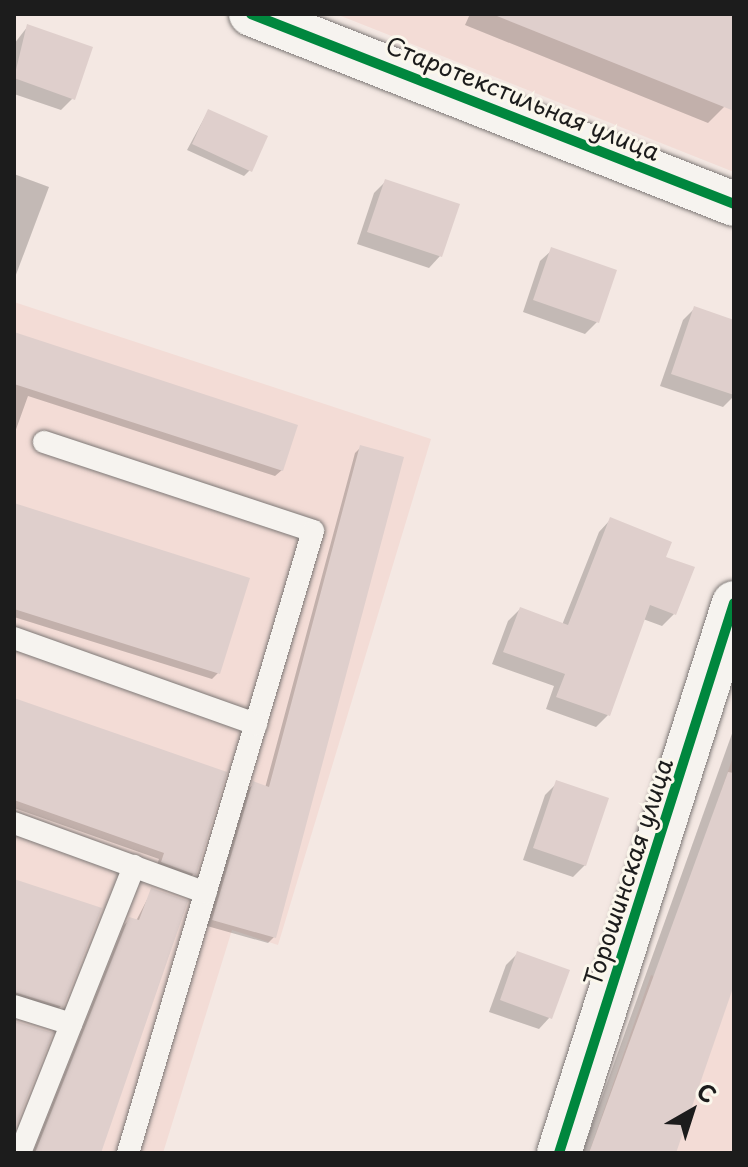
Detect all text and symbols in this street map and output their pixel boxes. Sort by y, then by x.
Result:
street label: Старотекстильная улица [381,30,665,166]
street label: Торошинская улица [578,754,678,990]
north arrow [652,1071,732,1151]
text: С [691,1074,724,1110]

